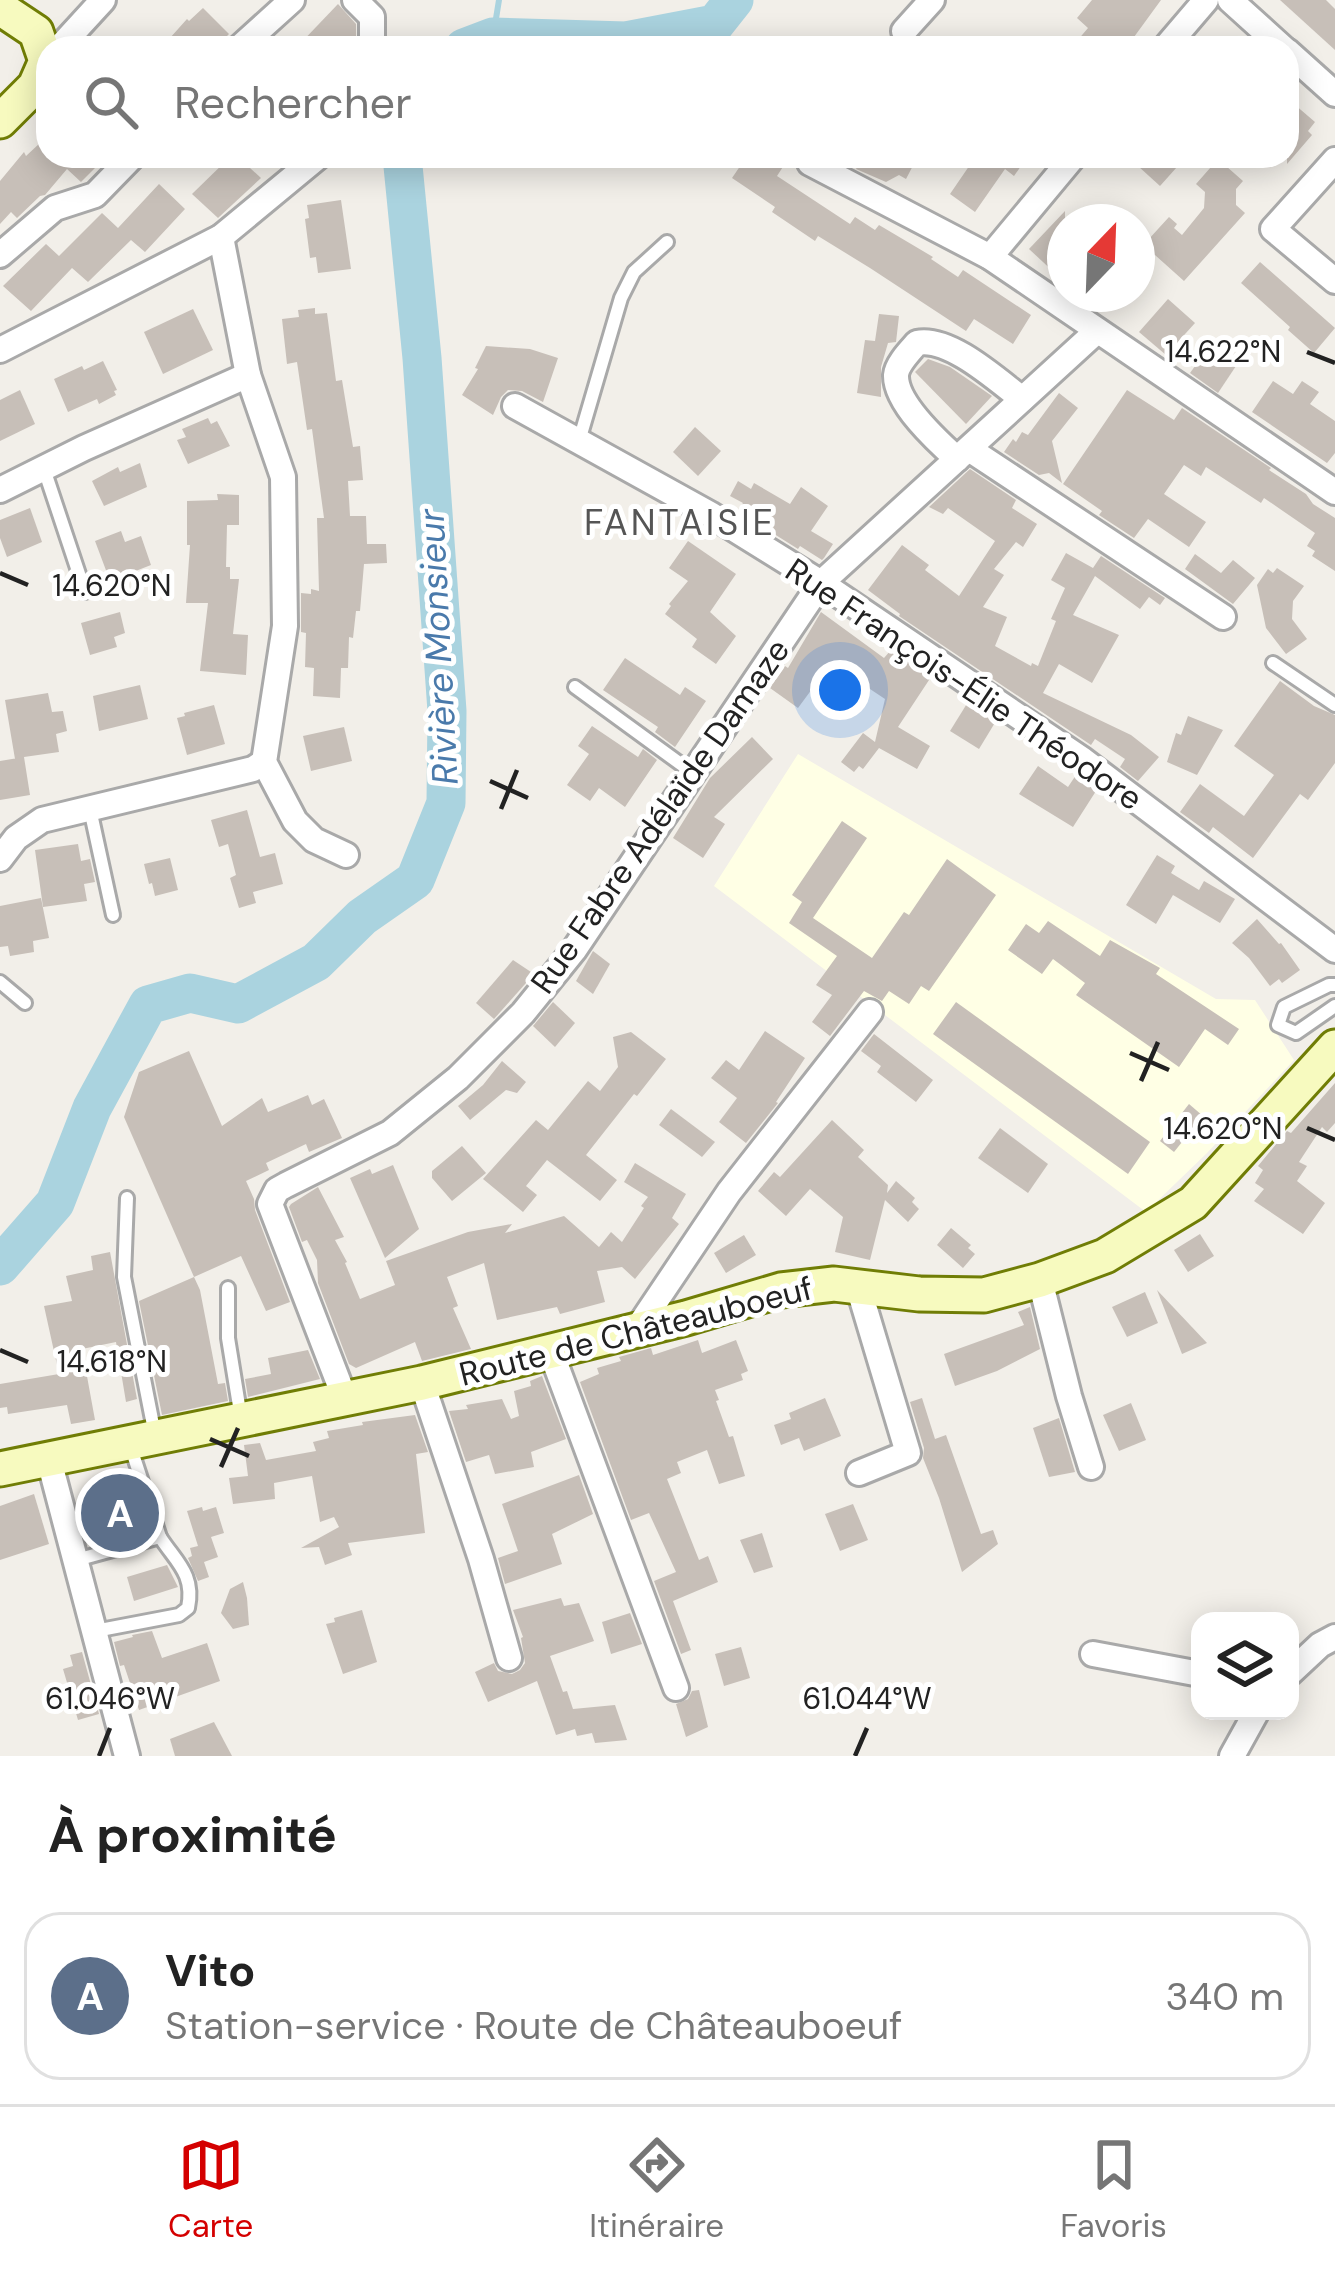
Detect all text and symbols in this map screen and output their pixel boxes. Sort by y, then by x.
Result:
search box [36,36,1299,168]
icon: search [78,69,144,135]
text: Rechercher [174,73,412,132]
north arrow [1047,204,1155,312]
text: 14.622°N [1165,332,1281,371]
district label: FANTAISIE [584,499,776,546]
water label: Rivière Monsieur [407,506,469,786]
street label: Rue François-Élie Théodore [777,548,1151,820]
text: 14.620°N [52,566,172,605]
street label: Rue Fabre Adélaïde Damaze [521,630,799,1002]
your location [810,660,870,720]
text: 14.620°N [1163,1109,1283,1148]
street label: Route de Châteauboeuf [455,1266,817,1396]
text: 14.618°N [57,1342,167,1381]
pin: A [81,1468,159,1558]
map controls [1191,1612,1299,1720]
button: layers [1191,1612,1299,1720]
text: 61.046°W [45,1679,175,1718]
text: 61.044°W [802,1679,932,1718]
text: À proximité [48,1801,337,1868]
text: Vito [165,1941,255,2000]
text: A [76,1971,104,2022]
text: 340 m [1165,1971,1284,2022]
text: Station-service · Route de Châteauboeuf [165,2000,902,2051]
tab: Carte [168,2132,253,2247]
tab: Itinéraire [589,2132,724,2247]
tab: Favoris [1060,2132,1167,2247]

